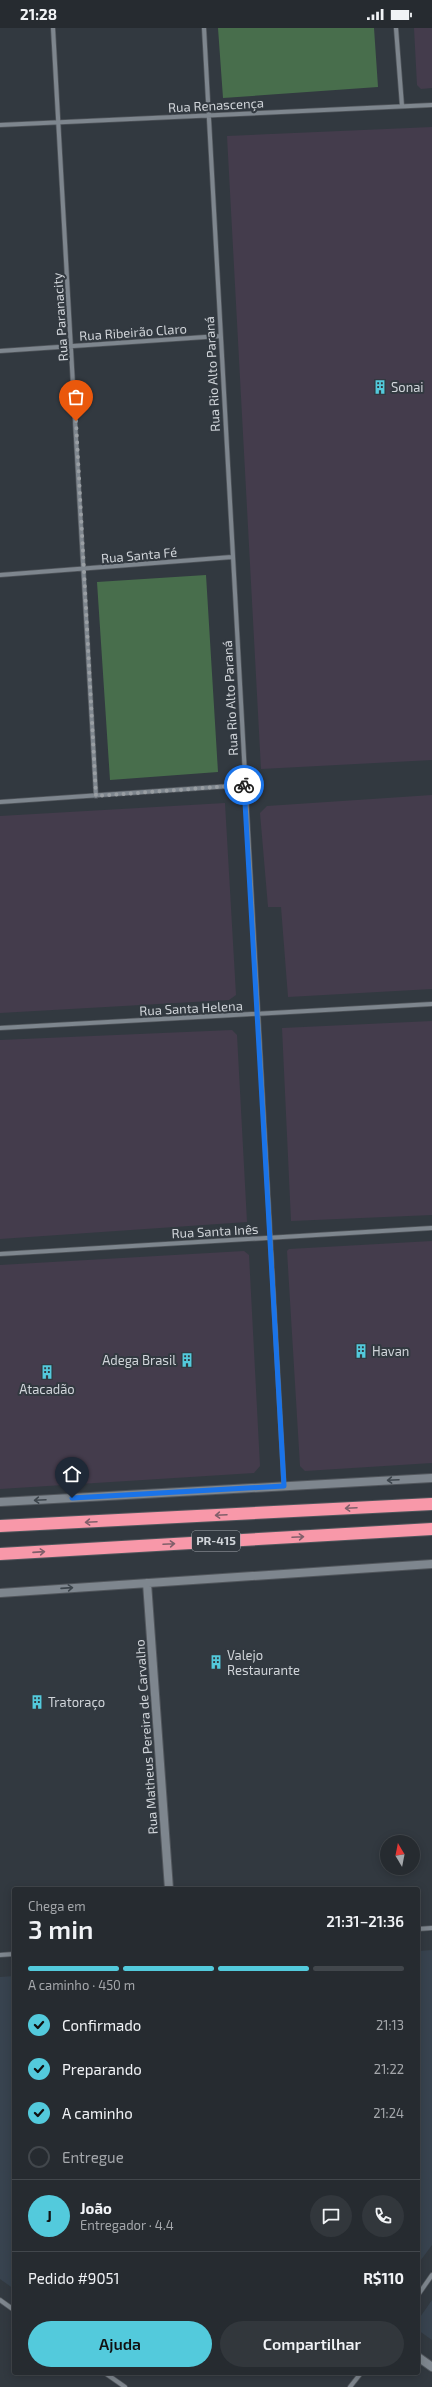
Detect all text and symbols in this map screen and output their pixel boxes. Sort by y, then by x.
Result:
text: 21:28 [20,5,57,23]
street label: Rua Renascença [168,94,264,117]
street label: Rua Paranacity [49,272,71,362]
street label: Rua Rio Alto Paraná [201,316,223,432]
street label: Rua Ribeirão Claro [79,320,187,344]
building icon: Sonai [372,379,388,395]
place label: Sonai [391,379,424,395]
pin [59,380,93,421]
icon: bag [65,386,87,408]
street label: Rua Santa Fé [100,544,178,566]
street label: Rua Rio Alto Paraná [219,640,241,756]
courier [224,765,264,805]
icon: bike [233,774,255,796]
street label: Rua Santa Helena [139,997,243,1019]
street label: Rua Santa Inês [171,1221,259,1241]
building icon: Havan [353,1343,369,1359]
place label: Havan [372,1343,409,1359]
place label: Adega Brasil [102,1352,176,1368]
building icon: Adega Brasil [179,1352,195,1368]
building icon: Atacadão [39,1364,55,1380]
place label: Atacadão [19,1381,75,1397]
pin [55,1457,89,1498]
icon: home [61,1463,83,1485]
one-way arrow [387,1476,400,1484]
one-way arrow [34,1496,47,1503]
one-way arrow [345,1505,358,1512]
one-way arrow [215,1511,228,1519]
one-way arrow [85,1518,98,1525]
road number: PR-415 [192,1531,240,1551]
one-way arrow [291,1533,304,1540]
one-way arrow [162,1540,175,1547]
one-way arrow [32,1548,45,1555]
one-way arrow [60,1585,73,1592]
street label: Rua Matheus Pereira de Carvalho [131,1639,161,1835]
place label: Valejo Restaurante [227,1647,300,1678]
building icon: Valejo Restaurante [208,1654,224,1670]
building icon: Tratoraço [29,1694,45,1710]
place label: Tratoraço [48,1694,105,1711]
north arrow [380,1835,420,1875]
map controls [380,1835,420,1875]
text: Chega em [28,1898,86,1914]
text: 21:31–21:36 [326,1912,404,1930]
text: 3 min [28,1913,93,1944]
text: A caminho · 450 m [28,1977,135,1993]
icon: check [28,2014,50,2036]
text: Confirmado [62,2016,141,2034]
text: 21:13 [376,2017,404,2033]
icon: check [28,2058,50,2080]
text: Preparando [62,2060,142,2078]
text: 21:22 [374,2061,404,2077]
icon: check [28,2102,50,2124]
text: A caminho [62,2104,133,2122]
text: 21:24 [373,2105,404,2121]
text: Entregue [62,2148,124,2166]
button: chat [310,2195,352,2237]
button: phone [362,2195,404,2237]
text: João [80,2199,112,2217]
text: J [46,2207,52,2225]
text: Entregador · 4.4 [80,2217,174,2233]
text: Pedido #9051 [28,2269,120,2287]
text: R$110 [363,2269,404,2287]
button: Ajuda [28,2321,212,2367]
button: Compartilhar [220,2321,404,2367]

